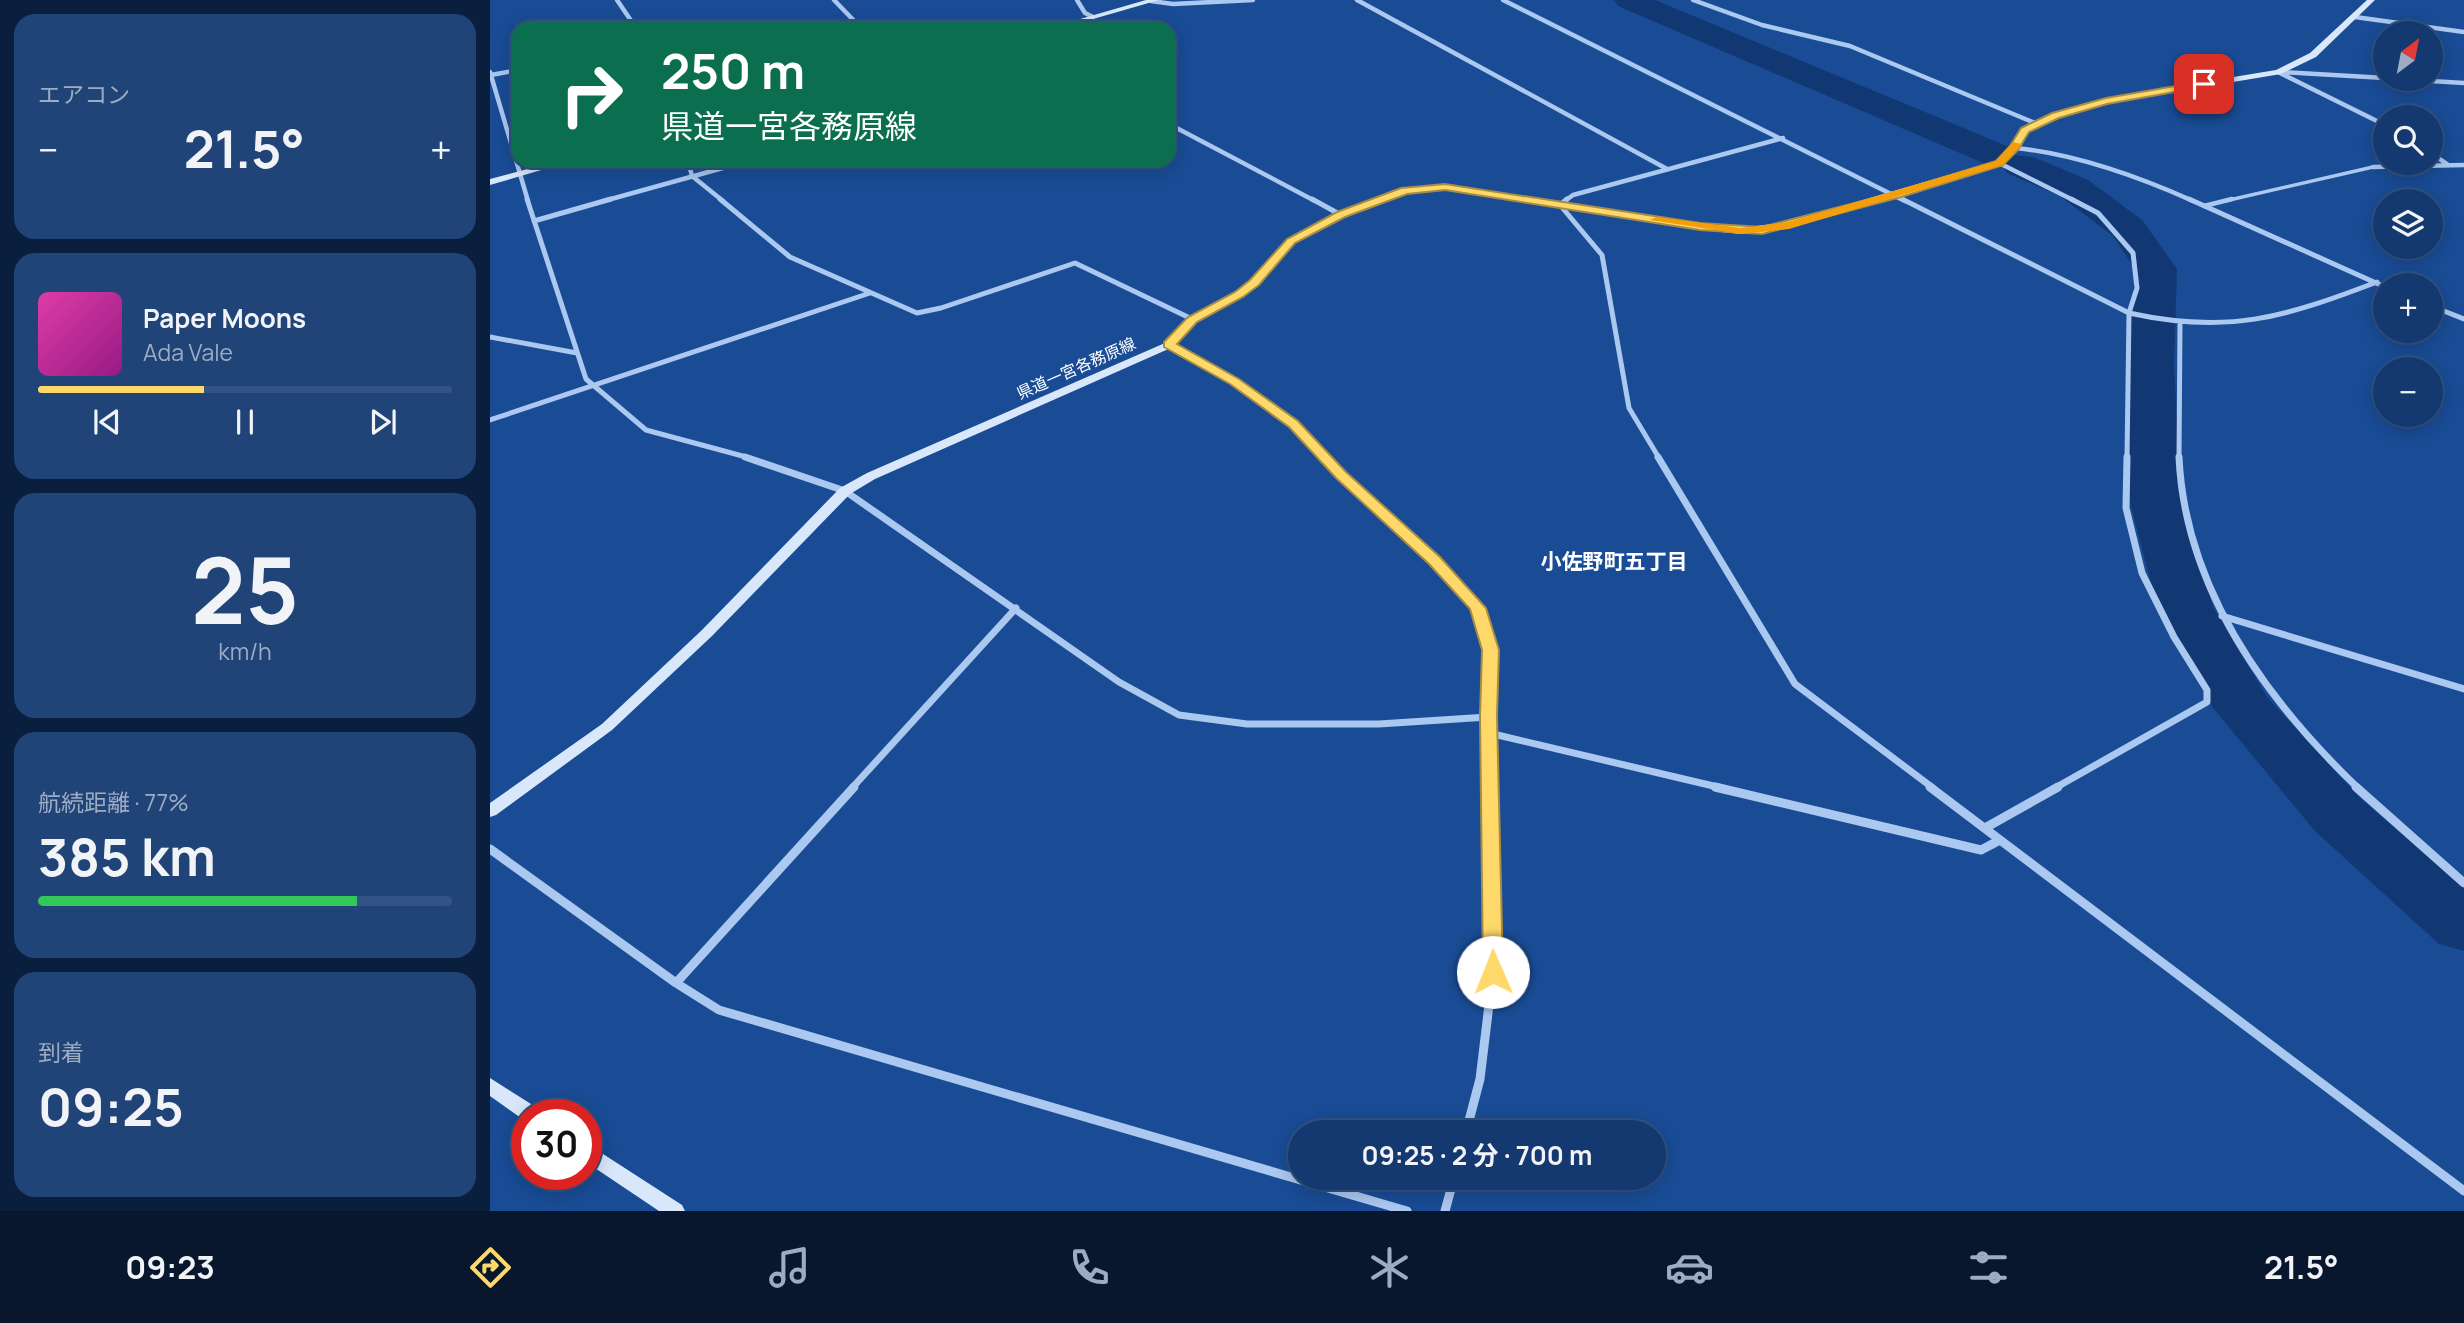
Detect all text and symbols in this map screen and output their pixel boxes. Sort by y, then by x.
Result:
north arrow [2373,21,2443,91]
map controls [2373,21,2443,427]
text: 250 m [661,37,805,104]
icon: right [546,49,637,140]
pin [2174,54,2234,114]
icon: arrive [2185,65,2223,103]
text: エアコン [38,78,130,110]
text: 県道一宮各務原線 [661,104,917,148]
button: search [2373,105,2443,175]
text: 21.5° [184,113,305,184]
text: − [38,123,59,175]
text: + [430,123,452,175]
button: layers [2373,189,2443,259]
button: + [2373,273,2443,343]
text: Paper Moons [143,300,306,336]
street label: 県道一宮各務原線 [1013,332,1139,404]
text: Ada Vale [143,336,233,368]
button: − [2373,357,2443,427]
icon: previous [88,403,126,441]
icon: pause [226,403,264,441]
icon: next [364,403,402,441]
text: 25 [191,527,299,651]
district label: 小佐野町五丁目 [1541,547,1688,575]
text: km/h [218,635,272,667]
text: 航続距離 · 77% [38,786,189,818]
text: 385 km [38,821,216,892]
position arrow [1456,935,1530,1009]
text: 到着 [38,1036,84,1068]
text: 09:25 [38,1071,184,1142]
speed limit sign: 30 [511,1099,602,1190]
text: 09:25 · 2 分 · 700 m [1362,1137,1592,1173]
icon: directions [466,1243,515,1292]
icon: music [765,1243,814,1292]
icon: phone [1065,1243,1114,1292]
icon: climate [1365,1243,1414,1292]
icon: car [1665,1243,1714,1292]
icon: filters [1964,1243,2013,1292]
text: 09:23 [125,1245,215,1289]
text: 21.5° [2264,1245,2339,1289]

